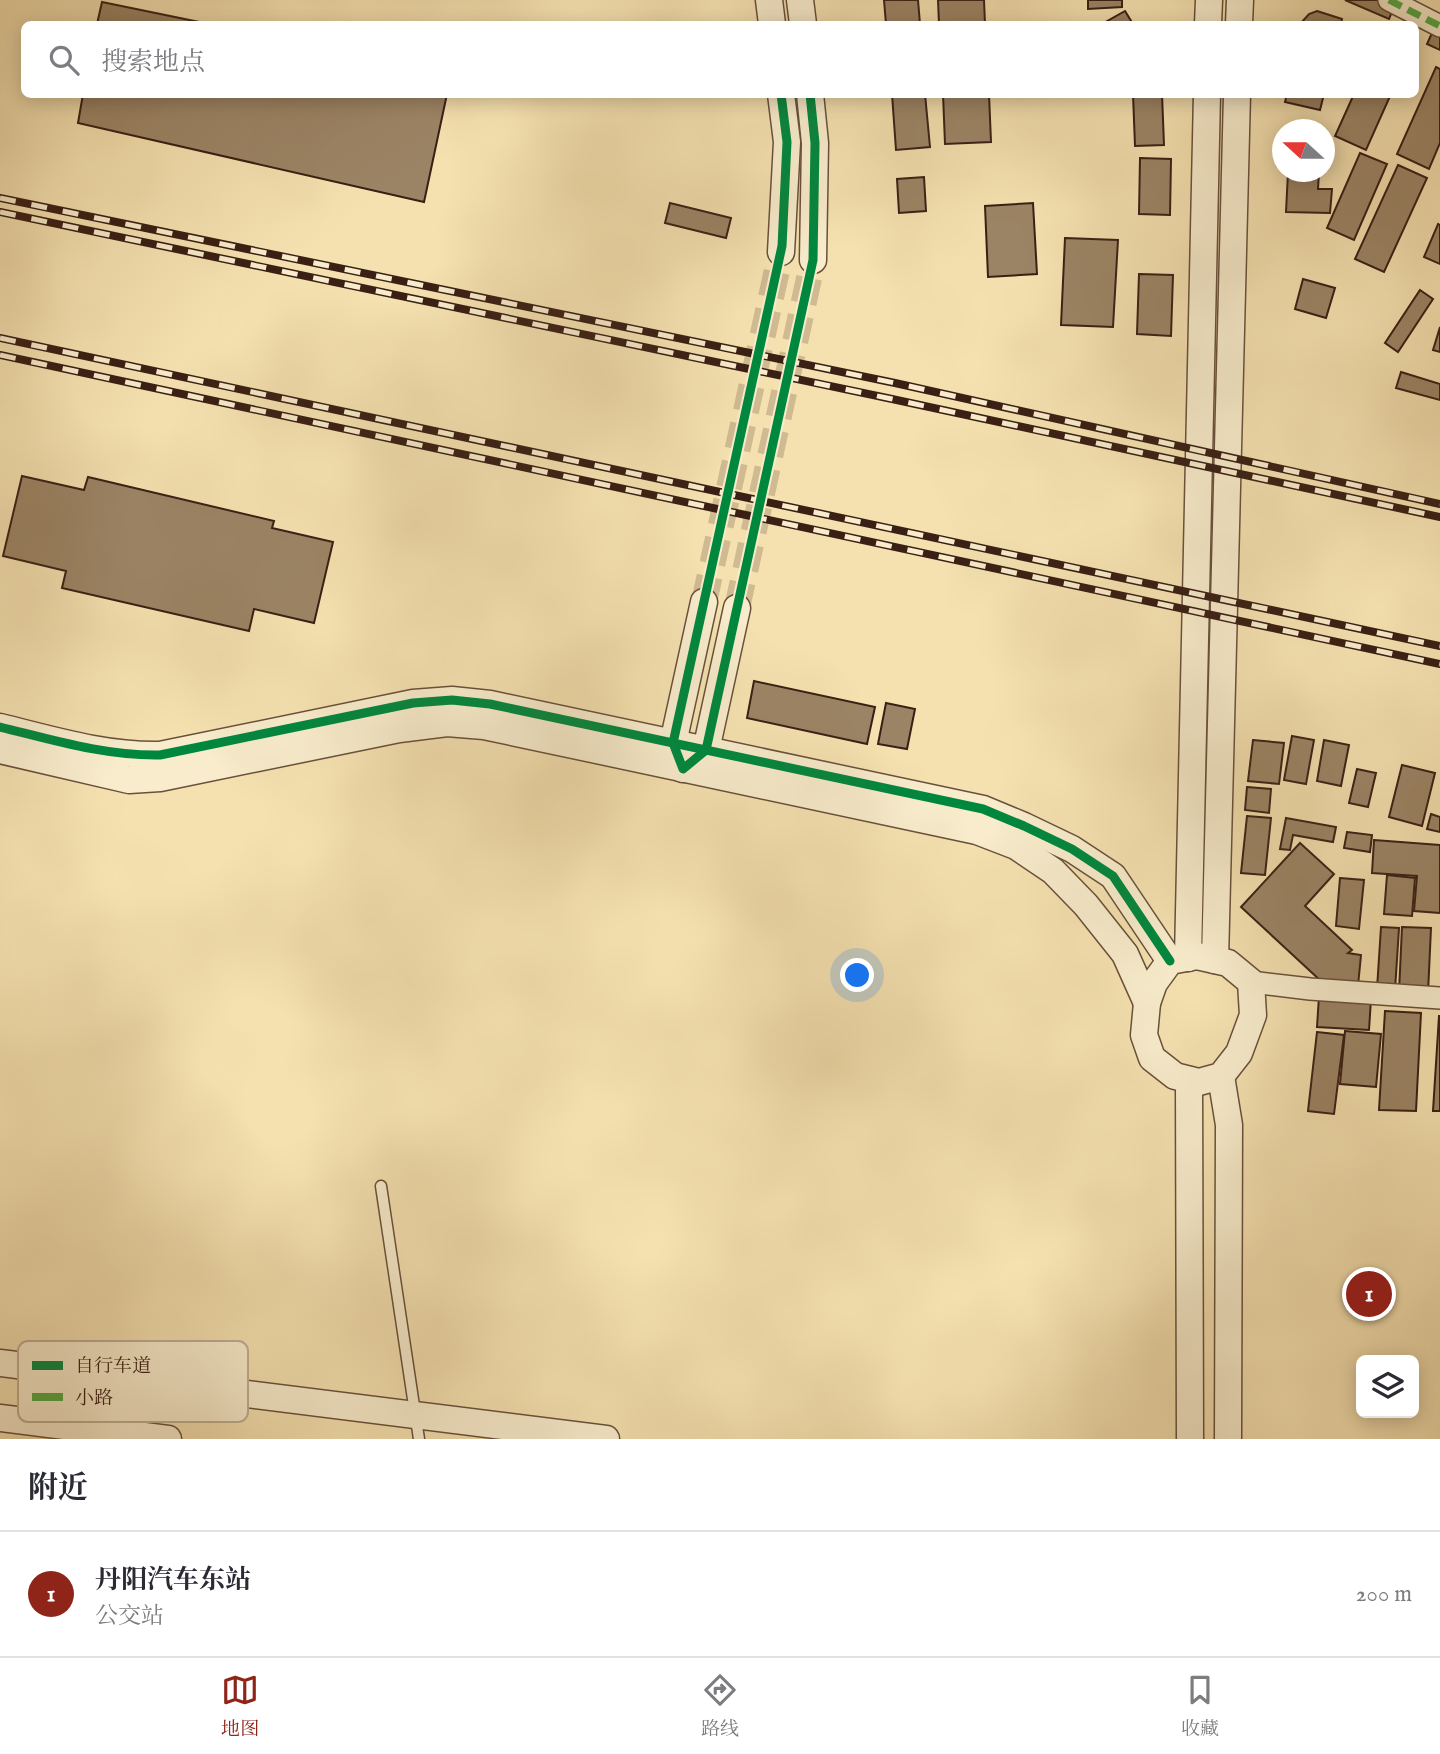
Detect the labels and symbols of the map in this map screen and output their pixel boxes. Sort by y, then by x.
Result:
north arrow [1272,119,1335,182]
your location [840,958,874,992]
pin: 1 [1346,1268,1392,1320]
legend [18,1341,248,1422]
text: 自行车道 [75,1355,151,1379]
text: 小路 [75,1387,113,1411]

